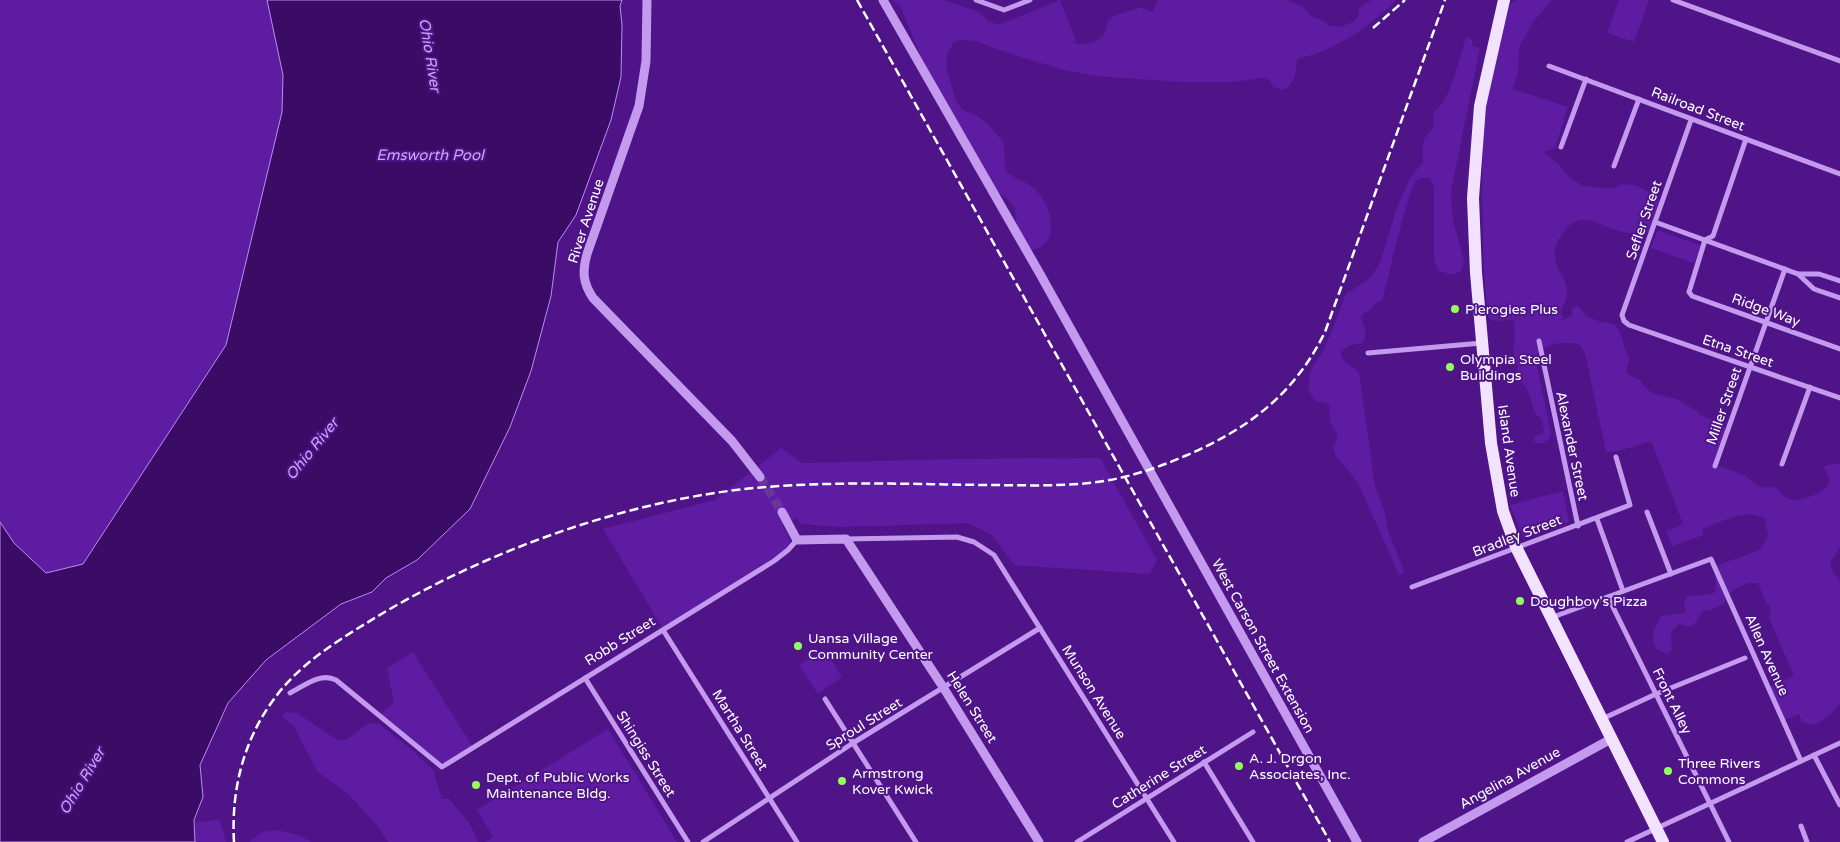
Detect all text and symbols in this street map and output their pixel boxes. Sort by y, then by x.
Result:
water label: Ohio River [415,17,445,95]
street label: Railroad Street [1649,83,1748,135]
water label: Emsworth Pool [376,146,486,164]
street label: River Avenue [564,177,608,265]
street label: Sefler Street [1623,178,1666,262]
street label: Ridge Way [1729,290,1803,330]
place label: Pierogies Plus [1465,301,1558,318]
marker: Pierogies Plus [1449,303,1461,315]
street label: Etna Street [1700,331,1776,371]
place label: Olympia Steel Buildings [1460,351,1552,384]
marker: Olympia Steel Buildings [1444,361,1456,373]
street label: Miller Street [1703,364,1745,447]
street label: Alexander Street [1552,390,1592,503]
street label: Island Avenue [1494,404,1524,498]
water label: Ohio River [282,413,344,484]
street label: Bradley Street [1470,511,1565,561]
street label: West Carson Street Extension [1208,556,1318,736]
place label: Doughboy's Pizza [1530,593,1647,610]
marker: Doughboy's Pizza [1514,595,1526,607]
street label: Robb Street [582,612,659,669]
street label: Allen Avenue [1741,612,1793,699]
place label: Uansa Village Community Center [808,630,934,663]
marker: Uansa Village Community Center [792,640,804,652]
street label: Munson Avenue [1058,642,1130,742]
street label: Front Alley [1649,665,1696,737]
street label: Helen Street [943,668,1001,747]
street label: Martha Street [708,686,772,774]
street label: Sproul Street [823,693,906,754]
street label: Shingiss Street [613,708,680,801]
street label: Catherine Street [1109,741,1210,813]
water label: Ohio River [55,743,110,818]
street label: Angelina Avenue [1457,743,1563,813]
place label: A. J. Drgon Associates, Inc. [1249,750,1351,783]
place label: Three Rivers Commons [1678,755,1761,788]
marker: A. J. Drgon Associates, Inc. [1233,760,1245,772]
place label: Armstrong Kover Kwick [852,765,933,798]
marker: Three Rivers Commons [1662,765,1674,777]
place label: Dept. of Public Works Maintenance Bldg. [486,769,630,802]
marker: Armstrong Kover Kwick [836,775,848,787]
marker: Dept. of Public Works Maintenance Bldg. [470,779,482,791]

